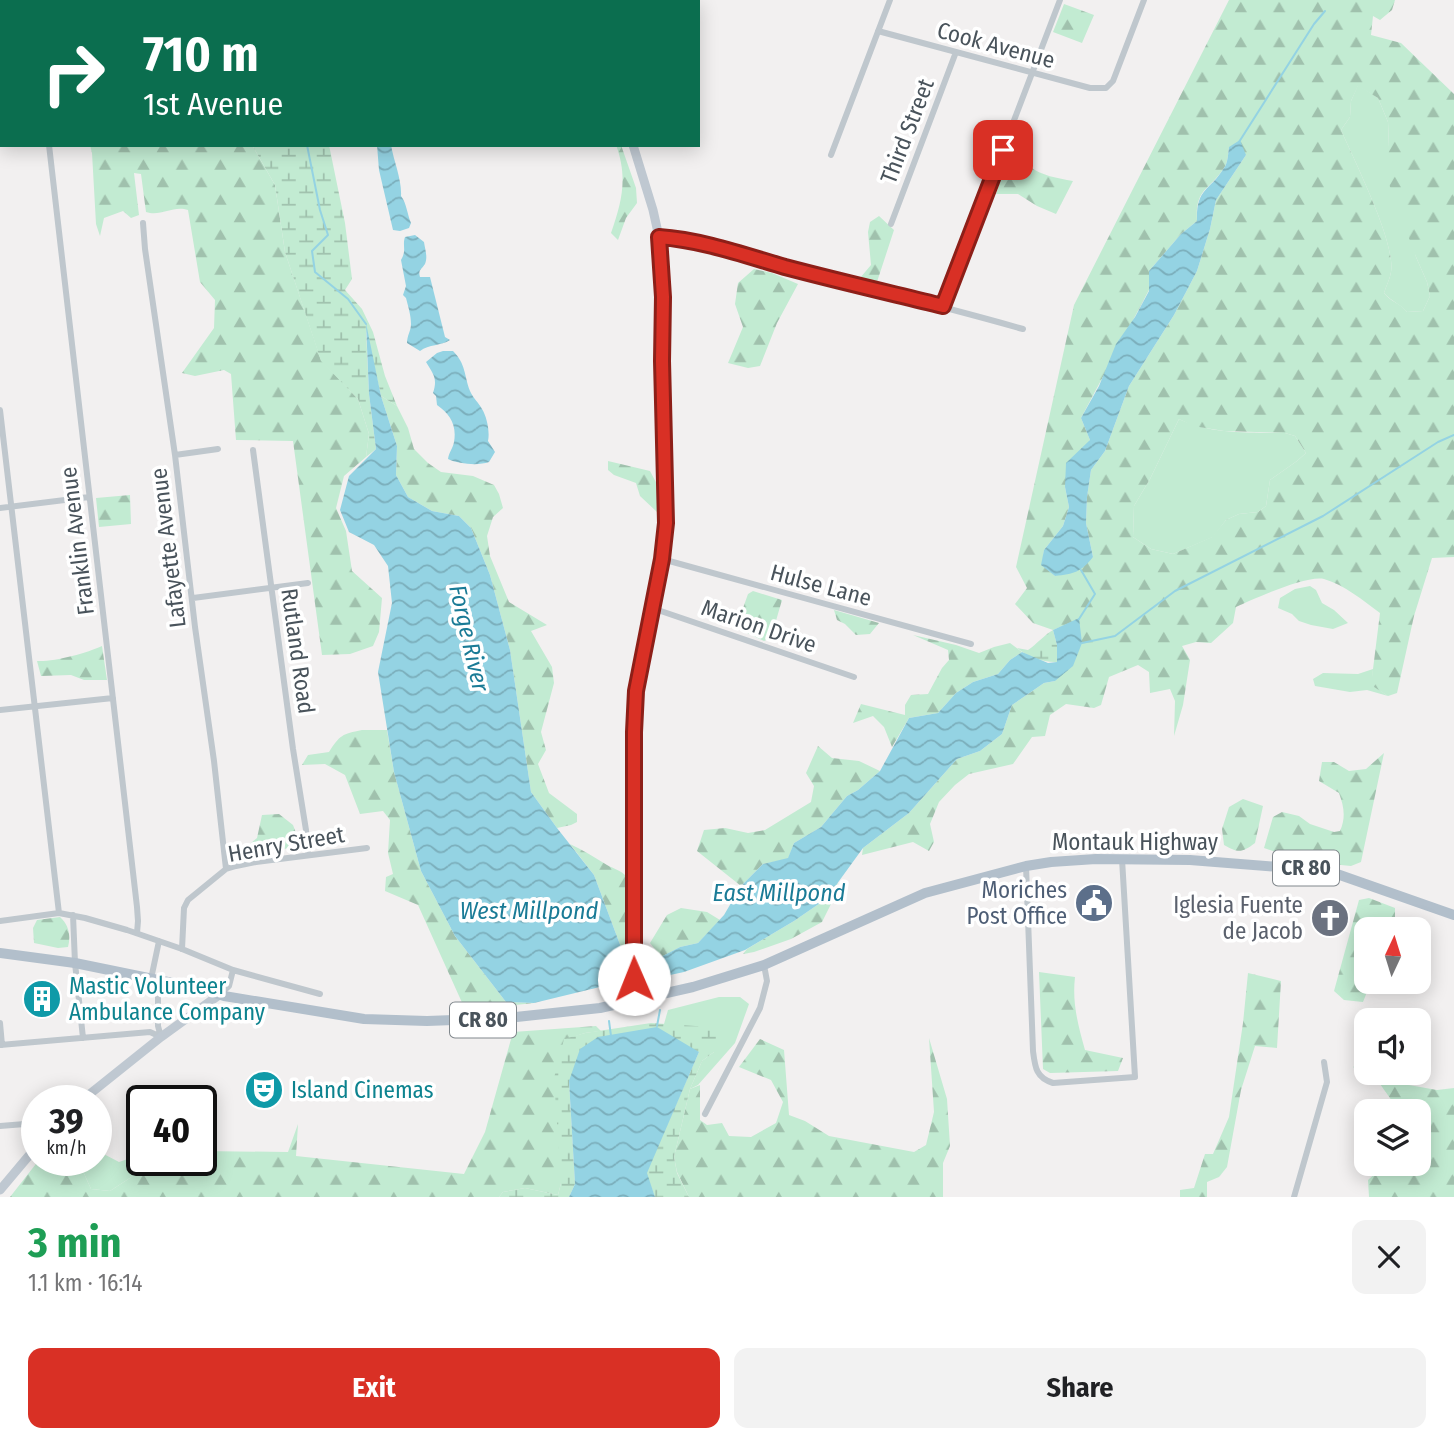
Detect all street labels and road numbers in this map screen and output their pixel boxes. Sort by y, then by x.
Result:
street label: Cook Avenue [934,16,1058,74]
street label: Third Street [874,74,940,187]
street label: Franklin Avenue [54,465,100,617]
street label: Lafayette Avenue [144,466,192,630]
street label: Hulse Lane [767,558,875,612]
street label: Rutland Road [275,586,321,716]
street label: Marion Drive [698,593,820,659]
street label: Henry Street [226,820,347,868]
street label: Montauk Highway [1052,828,1219,856]
road number: CR 80 [1273,850,1339,886]
road number: CR 80 [450,1002,516,1038]

